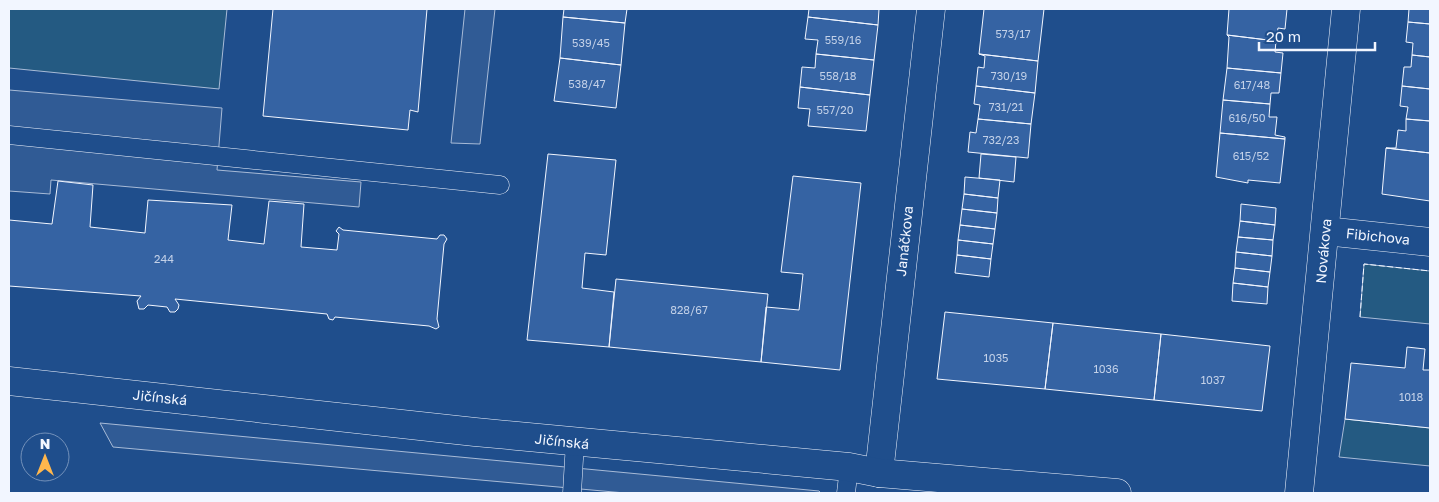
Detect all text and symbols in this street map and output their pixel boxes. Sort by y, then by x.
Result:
scale bar [1259,20,1375,52]
house number: 573/17 [995,27,1031,40]
text: 20 m [1266,27,1301,45]
house number: 559/16 [825,33,862,46]
house number: 539/45 [572,36,610,49]
house number: 558/18 [820,69,857,82]
house number: 730/19 [991,69,1027,82]
house number: 538/47 [568,77,606,90]
house number: 617/48 [1234,78,1271,91]
house number: 731/21 [989,100,1023,113]
house number: 557/20 [816,103,854,116]
house number: 616/50 [1228,111,1266,124]
house number: 732/23 [983,133,1019,146]
house number: 615/52 [1233,149,1269,162]
street label: Janáčkova [892,205,916,277]
street label: Novákova [1312,218,1334,284]
street label: Fibichova [1345,224,1411,248]
house number: 244 [154,252,174,265]
house number: 828/67 [670,303,708,316]
house number: 1035 [984,351,1008,364]
house number: 1036 [1093,362,1119,375]
house number: 1037 [1201,373,1225,386]
street label: Jičínská [132,386,188,408]
house number: 1018 [1399,390,1423,403]
street label: Jičínská [534,430,590,452]
north arrow [20,432,70,482]
text: N [40,435,50,452]

